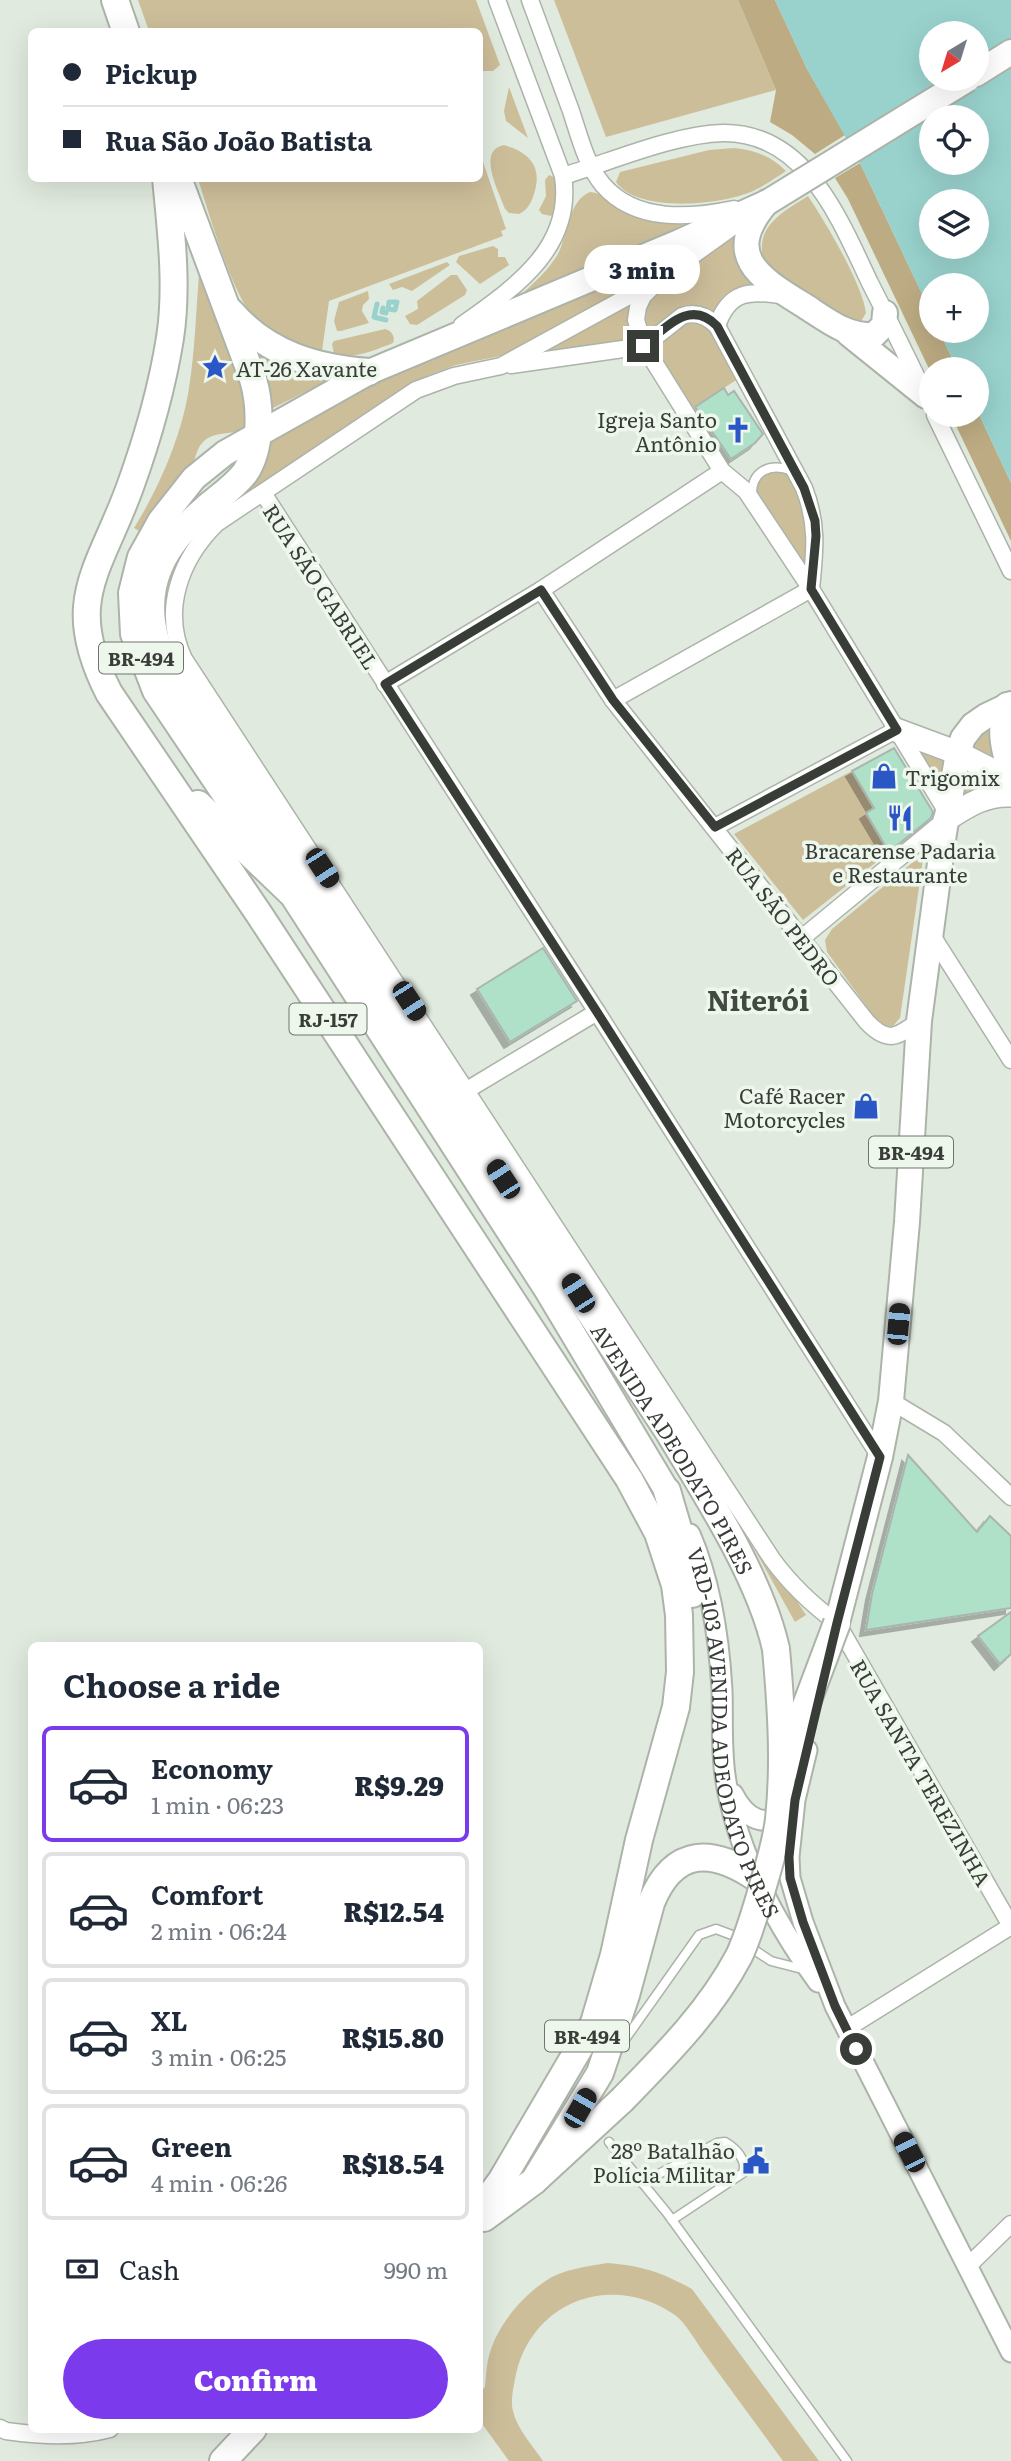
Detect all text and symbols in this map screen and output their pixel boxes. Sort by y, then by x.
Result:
north arrow [919,21,989,91]
map controls [919,21,989,427]
text: Pickup [105,53,197,92]
button: locate [919,105,989,175]
text: Rua São João Batista [105,120,372,159]
button: layers [919,189,989,259]
callout: 3 min [585,244,701,294]
text: 3 min [609,252,675,286]
button: + [919,273,989,343]
route end [627,330,659,362]
place icon: AT-26 Xavante [200,352,230,382]
place label: AT-26 Xavante [236,352,377,383]
button: − [919,357,989,427]
place label: Igreja Santo Antônio [597,403,717,458]
church icon: Igreja Santo Antônio [723,415,753,445]
street label: RUA SÃO GABRIEL [257,497,387,675]
road number: BR-494 [99,642,183,674]
shop icon: Trigomix [869,761,899,791]
place label: Trigomix [905,761,1000,792]
restaurant icon: Bracarense Padaria e Restaurante [885,803,915,833]
place label: Bracarense Padaria e Restaurante [804,834,996,889]
street label: RUA SÃO PEDRO [720,840,848,992]
car [302,845,343,891]
car [389,978,430,1024]
district label: Niterói [707,978,809,1020]
road number: RJ-157 [290,1004,366,1035]
place label: Café Racer Motorcycles [723,1079,845,1134]
shop icon: Café Racer Motorcycles [851,1091,881,1121]
road number: BR-494 [869,1136,953,1168]
car [483,1156,524,1202]
car [558,1270,599,1316]
car [886,1302,911,1346]
street label: AVENIDA ADEODATO PIRES [585,1316,762,1579]
street label: VRD-103 AVENIDA ADEODATO PIRES [681,1543,789,1923]
street label: RUA SANTA TEREZINHA [844,1653,1000,1892]
text: Choose a ride [63,1660,280,1708]
text: Economy [151,1748,273,1787]
icon: car [67,1753,130,1816]
text: R$9.29 [354,1765,444,1804]
text: 1 min · 06:23 [151,1787,284,1821]
text: Comfort [151,1874,263,1913]
icon: car [67,1879,130,1942]
text: R$12.54 [343,1891,444,1930]
text: 2 min · 06:24 [151,1913,287,1947]
text: XL [151,2000,188,2039]
icon: car [67,2005,130,2068]
text: R$15.80 [342,2017,444,2056]
road number: BR-494 [545,2020,629,2052]
route start [840,2033,872,2065]
text: 3 min · 06:25 [151,2039,287,2073]
car [561,2085,600,2131]
text: Green [151,2126,232,2165]
car [891,2129,928,2175]
icon: car [67,2131,130,2194]
place label: 28º Batalhão Polícia Militar [593,2134,735,2189]
text: R$18.54 [342,2143,444,2182]
public building icon: 28º Batalhão Polícia Militar [741,2146,771,2176]
text: 4 min · 06:26 [151,2165,287,2199]
text: Cash [119,2249,180,2288]
icon: cash [63,2250,101,2288]
text: 990 m [384,2252,448,2286]
button: Confirm [63,2339,448,2419]

